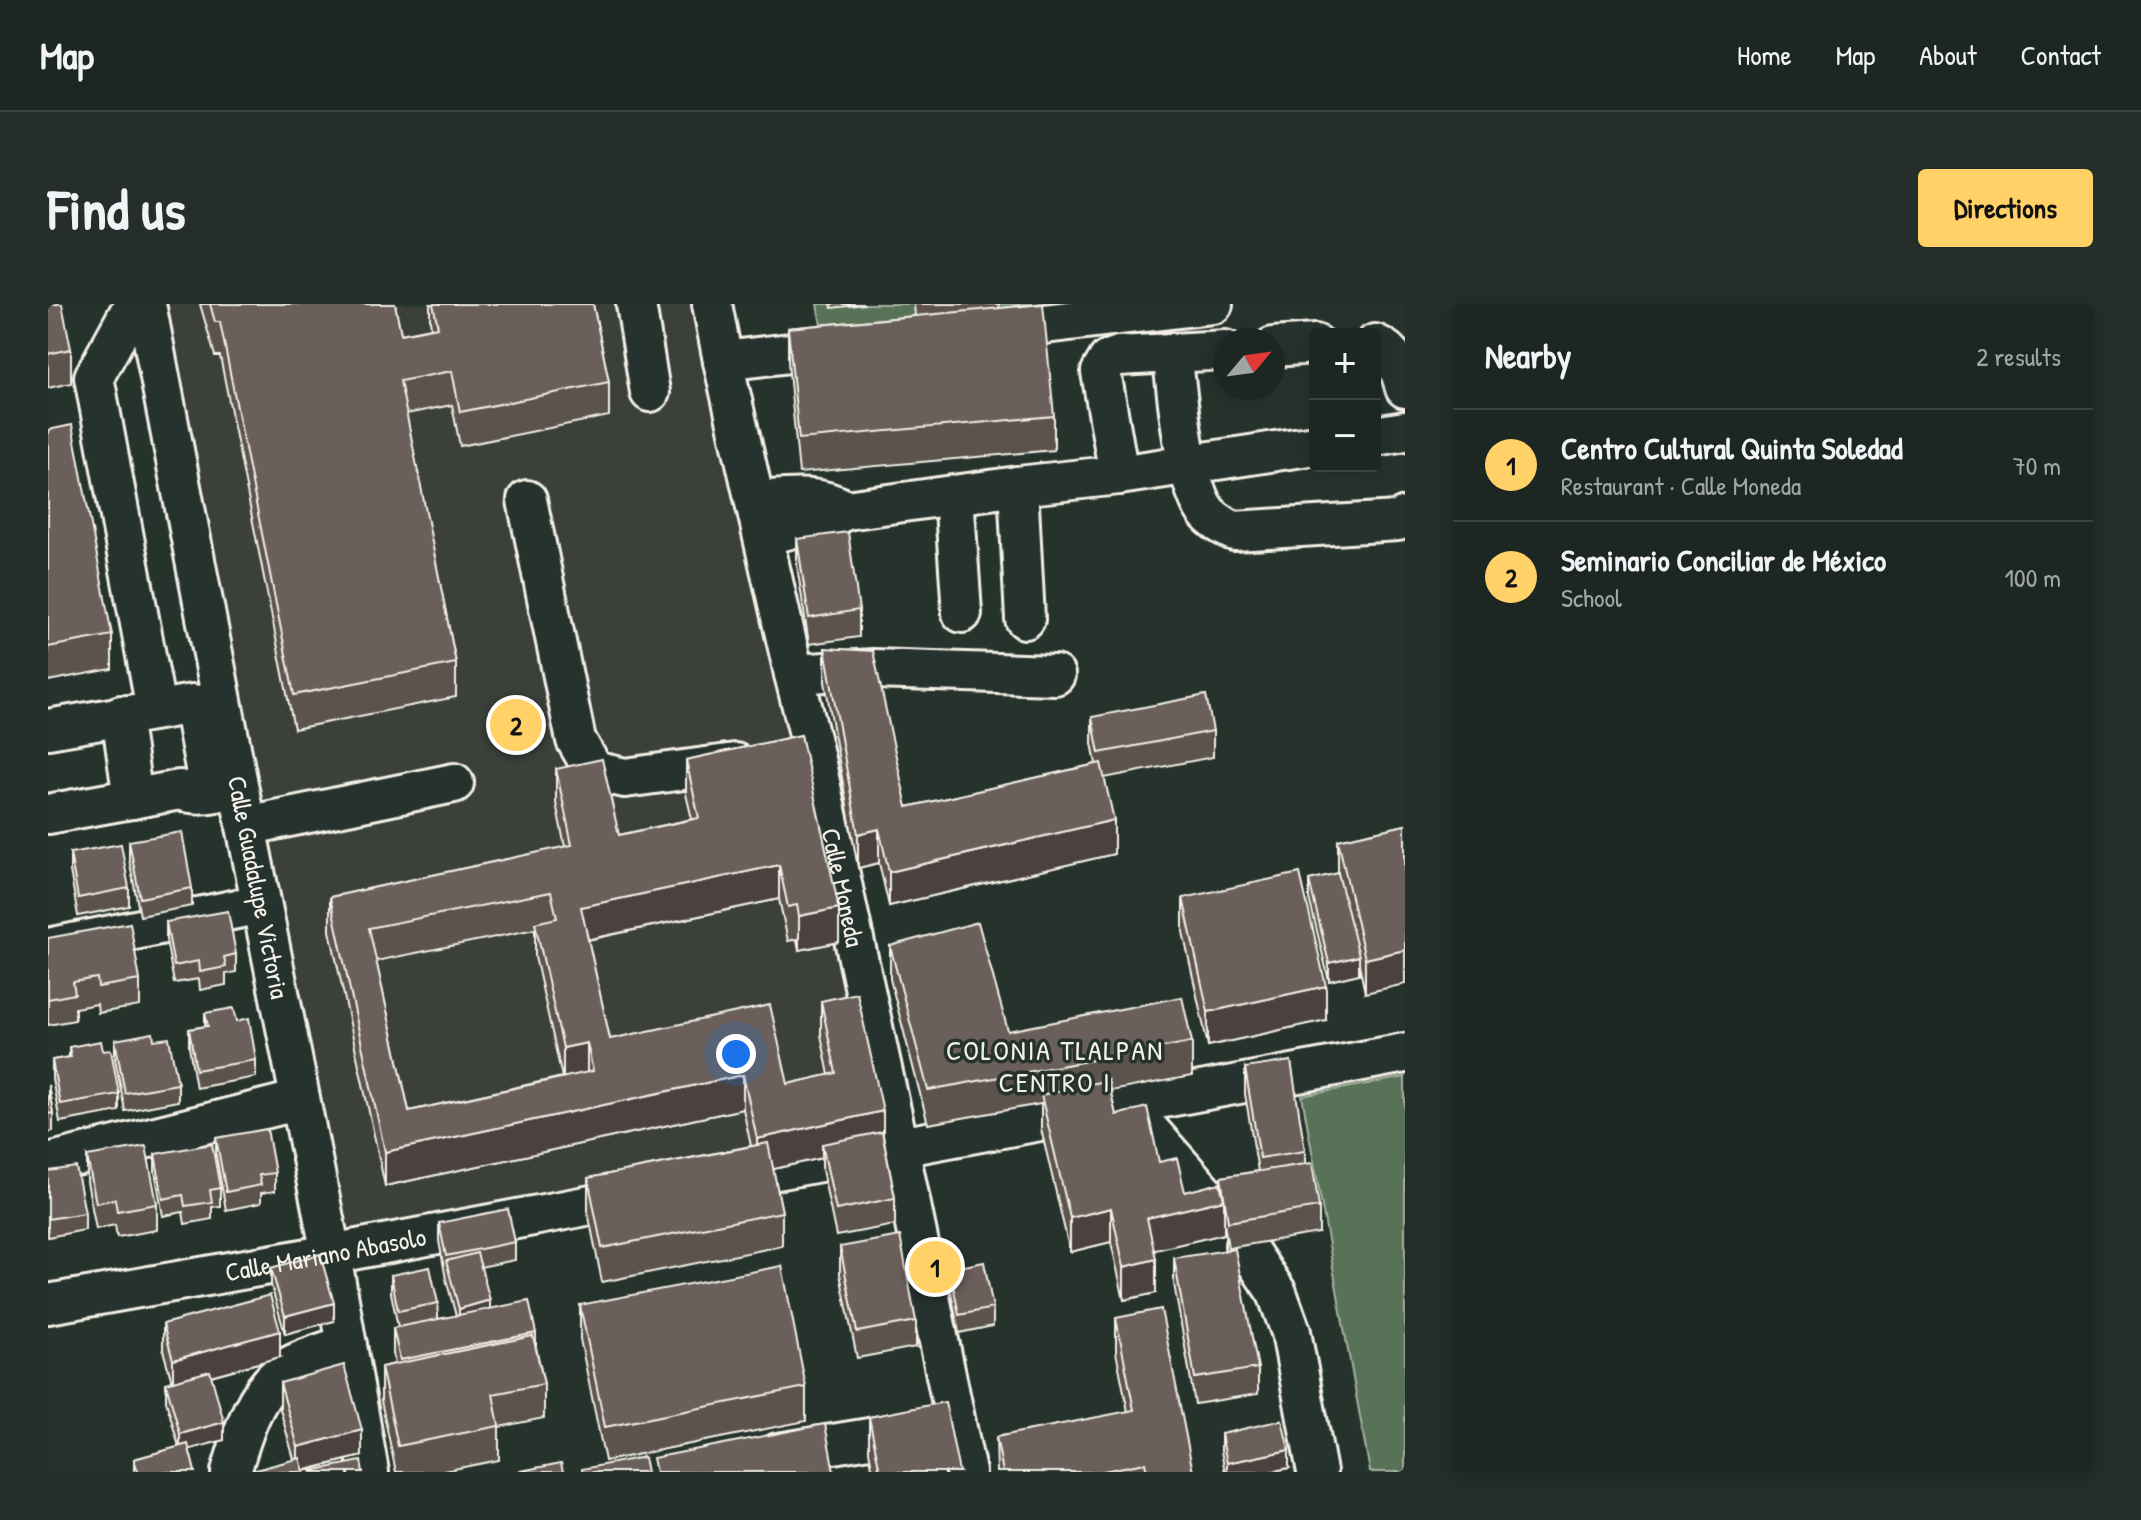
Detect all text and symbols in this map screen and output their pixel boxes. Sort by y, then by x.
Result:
text: Map [40,29,94,81]
text: Home [1737,36,1792,74]
text: Map [1836,36,1875,74]
text: About [1919,36,1977,74]
text: Contact [2021,36,2101,74]
button: Directions [1918,169,2093,247]
text: Find us [48,171,186,246]
north arrow [1213,328,1285,400]
map controls [1309,328,1381,472]
button: + [1309,328,1381,400]
text: Nearby [1485,333,1571,379]
text: 2 results [1976,339,2061,374]
button: − [1309,400,1381,472]
text: Centro Cultural Quinta Soledad [1561,428,1903,468]
text: 1 [1506,448,1516,483]
text: 70 m [2013,448,2061,483]
text: Restaurant · Calle Moneda [1561,468,1801,503]
text: Seminario Conciliar de México [1561,540,1886,580]
text: 2 [1505,560,1517,595]
text: 100 m [2005,560,2061,595]
text: School [1561,580,1622,615]
pin: 2 [490,695,542,755]
street label: Calle Guadalupe Victoria [220,773,298,1002]
street label: Calle Moneda [813,825,873,950]
district label: COLONIA TLALPAN CENTRO I [946,1031,1164,1101]
your location [716,1034,756,1074]
street label: Calle Mariano Abasolo [222,1218,429,1289]
pin: 1 [909,1237,961,1297]

